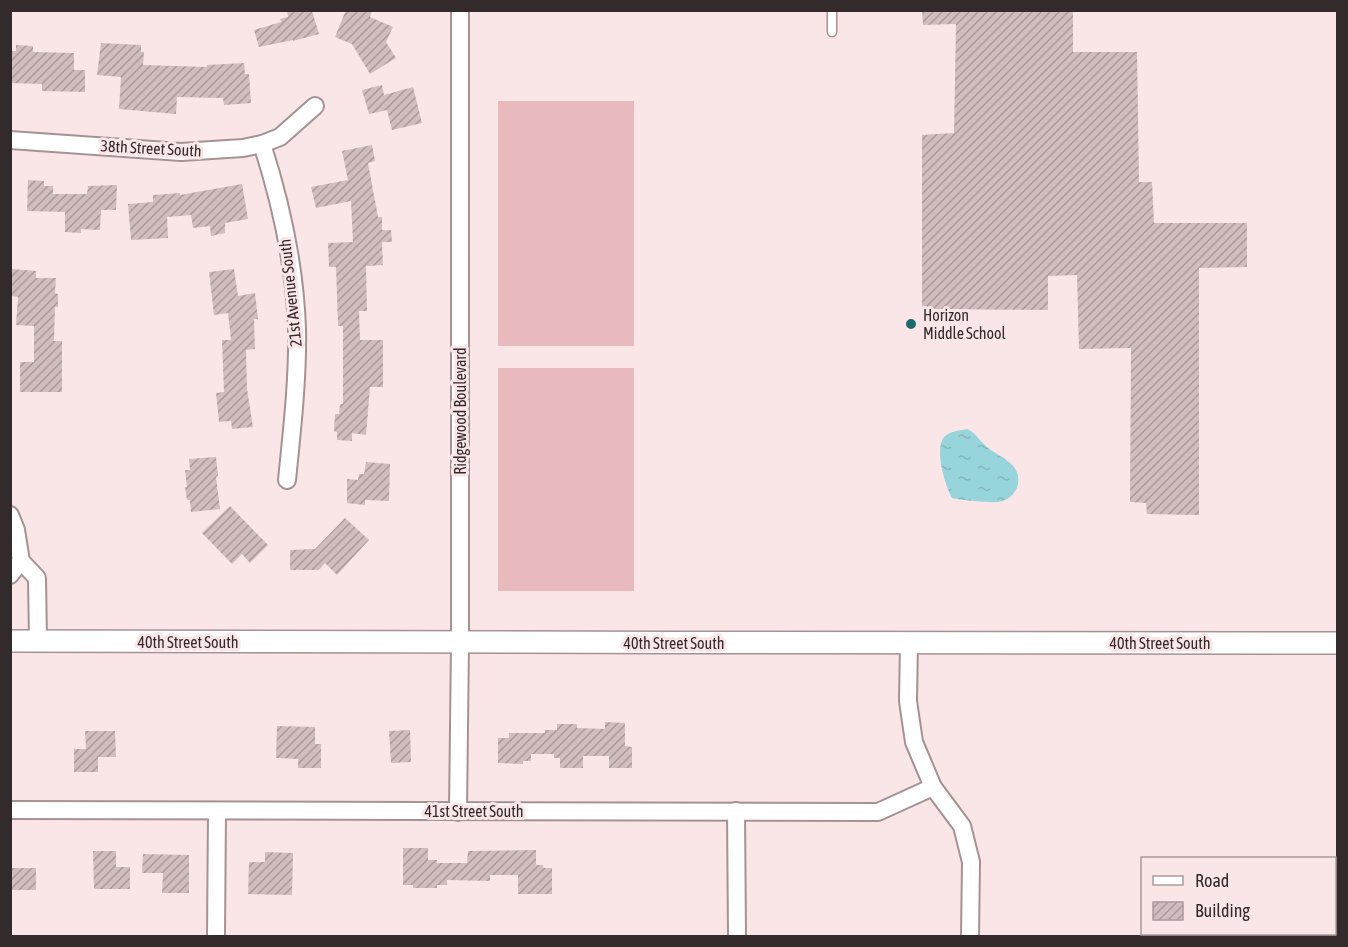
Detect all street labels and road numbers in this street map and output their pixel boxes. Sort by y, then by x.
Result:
street label: 38th Street South [100,136,202,160]
street label: 21st Avenue South [275,238,305,348]
street label: Ridgewood Boulevard [451,347,470,475]
street label: 40th Street South [137,633,239,651]
street label: 40th Street South [623,634,725,652]
street label: 40th Street South [1109,634,1211,652]
street label: 41st Street South [424,802,524,820]

